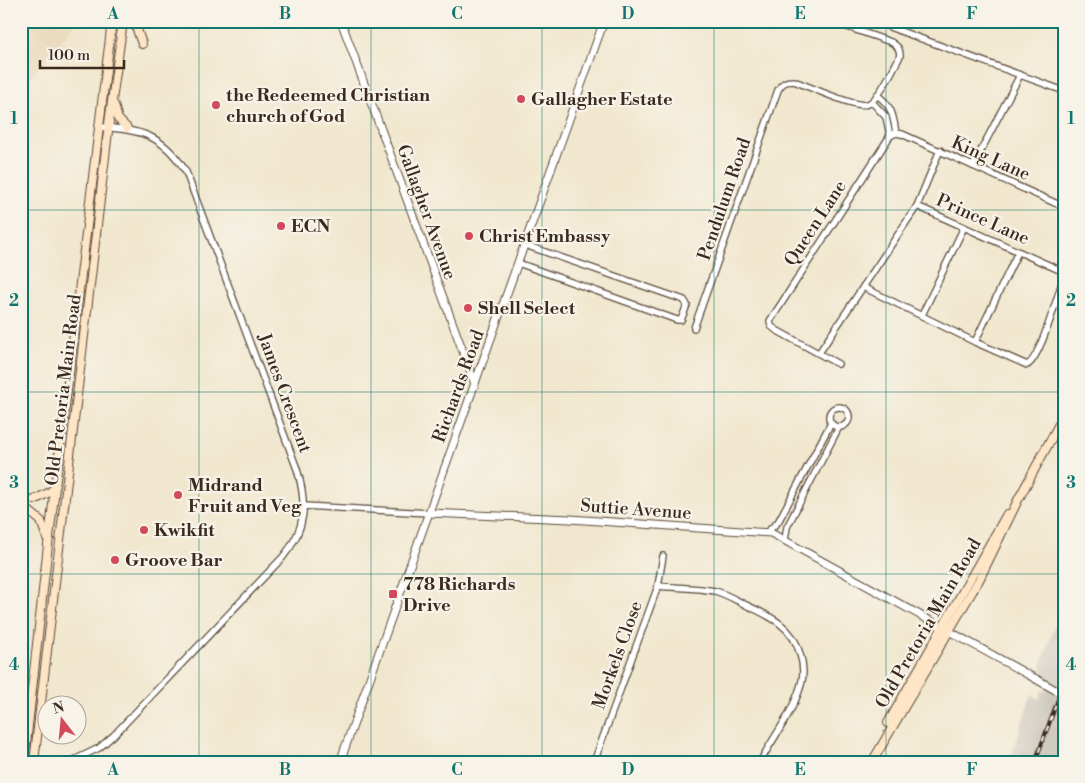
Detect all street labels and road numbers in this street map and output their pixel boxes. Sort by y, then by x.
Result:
street label: King Lane [948,131,1034,186]
street label: Pendulum Road [693,134,756,264]
street label: Gallagher Avenue [391,141,462,283]
street label: Queen Lane [779,176,852,271]
street label: Prince Lane [933,189,1033,250]
street label: Old Pretoria Main Road [40,292,87,487]
street label: Richards Road [427,326,490,446]
street label: James Crescent [252,329,317,457]
street label: Suttie Avenue [580,494,692,525]
street label: Old Pretoria Main Road [870,533,987,712]
street label: Morkels Close [587,598,648,712]

